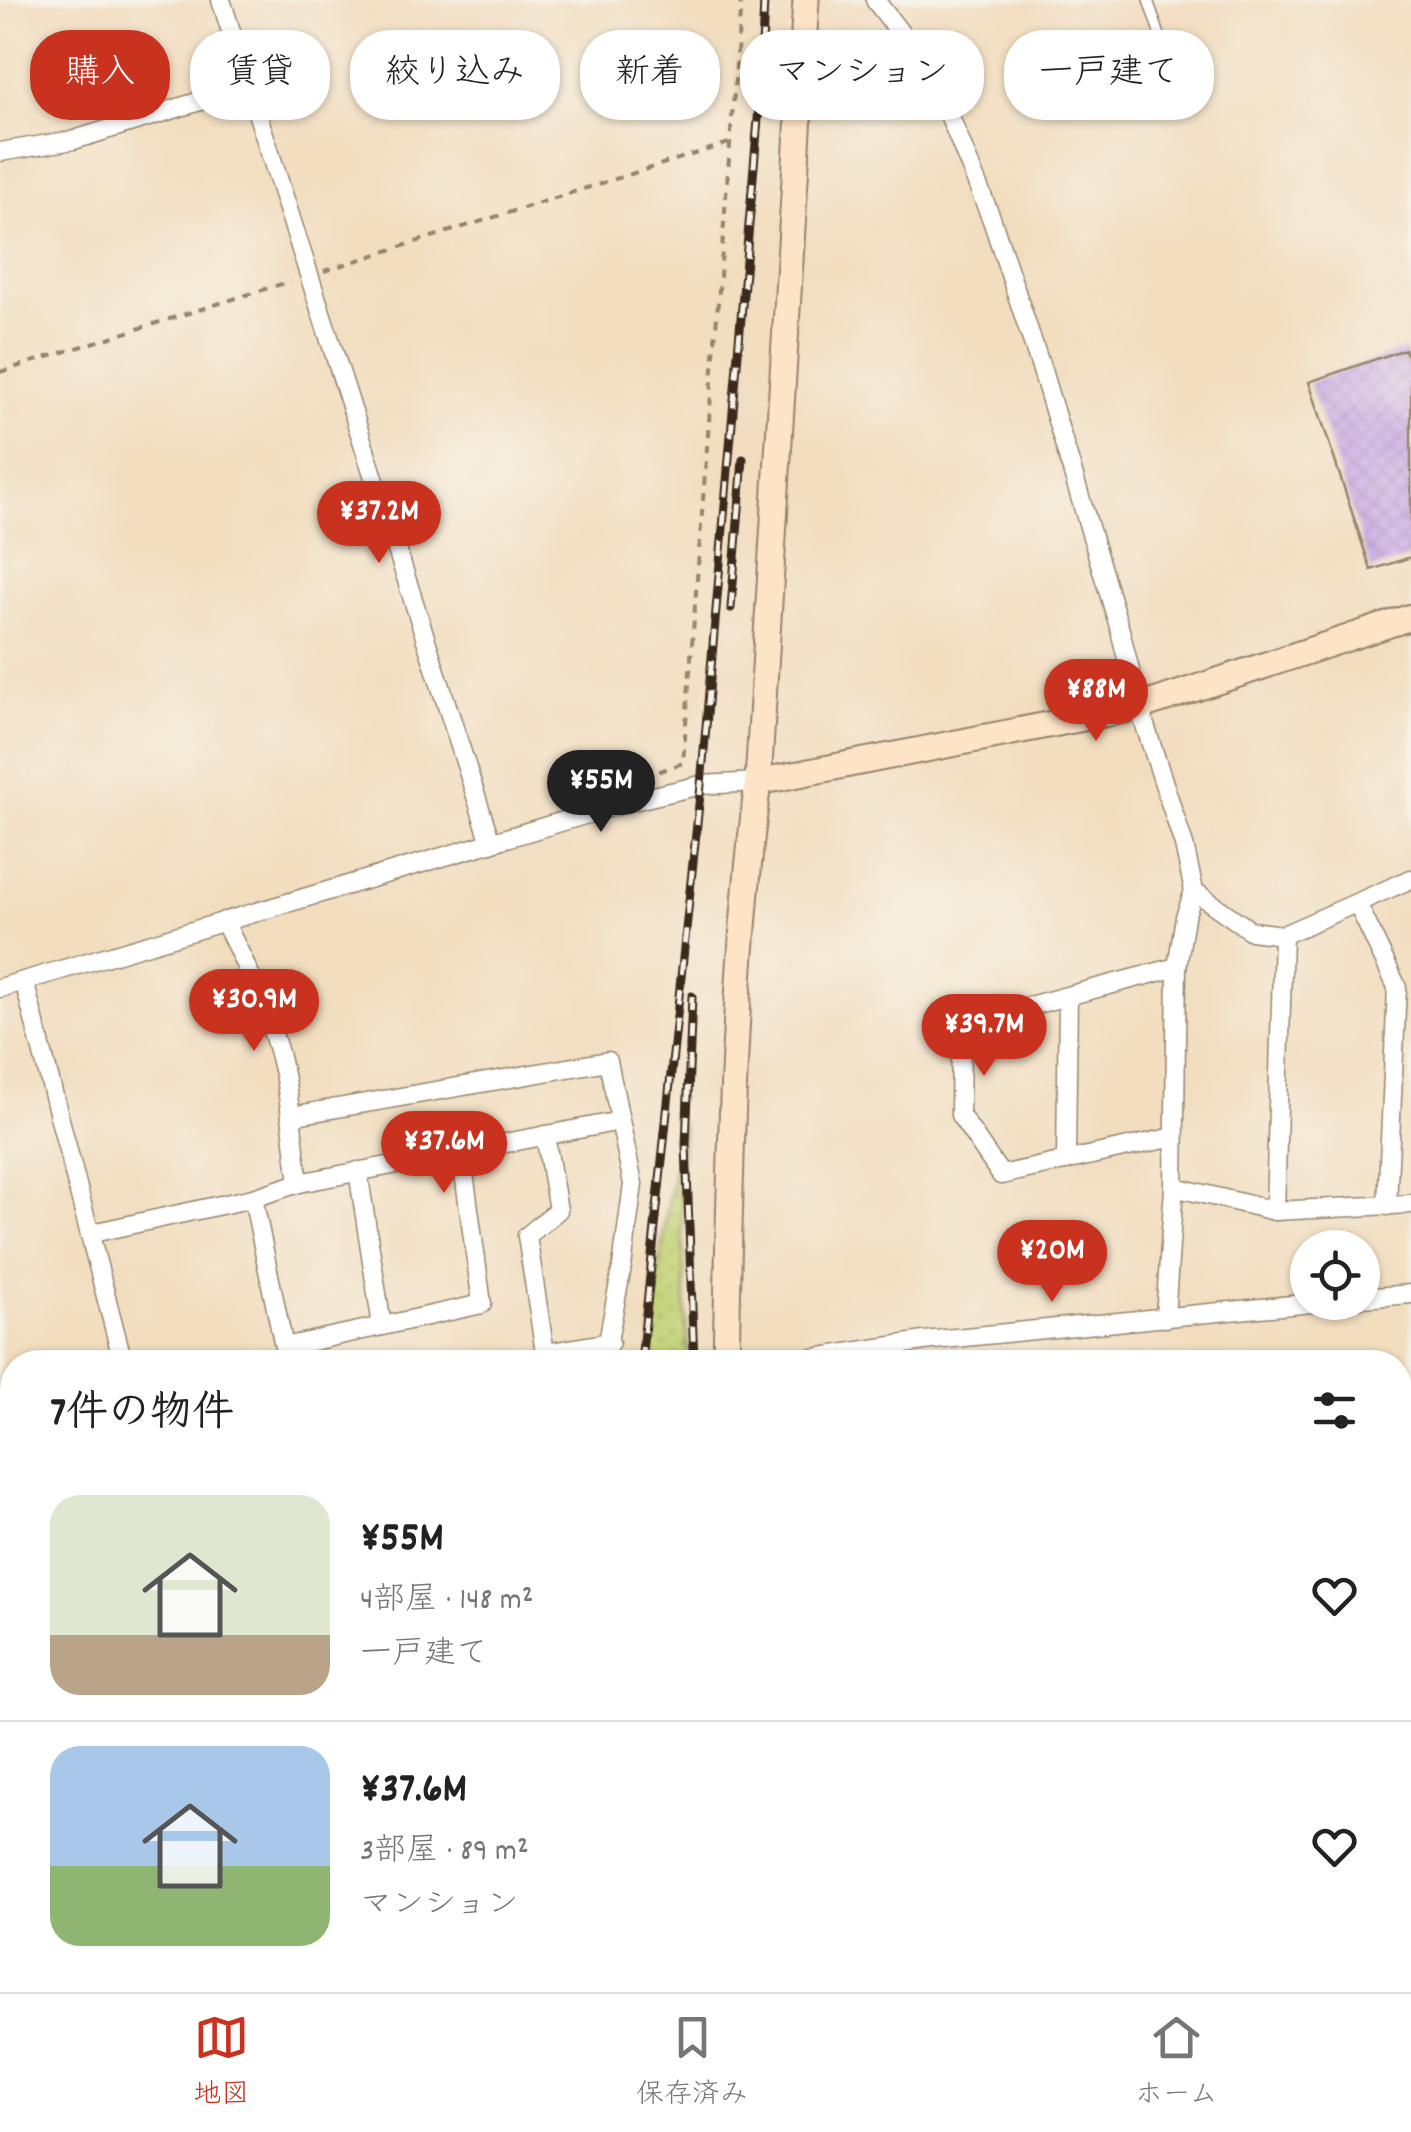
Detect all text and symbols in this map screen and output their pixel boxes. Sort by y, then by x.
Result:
chip: 購入 [30,30,170,120]
chip: 賃貸 [190,30,330,120]
chip: 絞り込み [350,30,560,120]
chip: 新着 [580,30,720,120]
chip: マンション [740,30,984,120]
chip: 一戸建て [1004,30,1214,120]
pin: ¥37.2M [298,481,460,566]
text: ¥37.2M [339,490,419,536]
pin: ¥88M [1037,659,1155,744]
text: ¥88M [1066,668,1126,714]
pin: ¥55M [542,750,660,835]
text: ¥55M [569,759,633,805]
pin: ¥30.9M [173,969,335,1054]
text: ¥30.9M [211,978,297,1024]
pin: ¥39.7M [903,994,1065,1079]
text: ¥39.7M [944,1003,1024,1049]
pin: ¥37.6M [363,1111,525,1196]
text: ¥37.6M [403,1120,485,1166]
pin: ¥20M [993,1220,1111,1305]
text: ¥20M [1019,1229,1085,1275]
map controls [1290,1230,1380,1320]
button: locate [1290,1230,1380,1320]
icon: filters [1307,1383,1362,1438]
text: 7件の物件 [50,1386,234,1446]
text: ¥55M [360,1511,444,1571]
icon: home [130,1535,250,1655]
icon: heart [1307,1568,1362,1623]
text: 4部屋 · 148 m² [360,1579,533,1625]
text: 一戸建て [360,1633,488,1679]
text: ¥37.6M [360,1762,467,1822]
icon: home [130,1786,250,1906]
icon: heart [1307,1819,1362,1874]
text: 3部屋 · 89 m² [360,1830,529,1876]
text: マンション [360,1884,519,1930]
tab: 地図 [193,2010,249,2117]
tab: 保存済み [636,2010,748,2117]
tab: ホーム [1135,2010,1218,2117]

